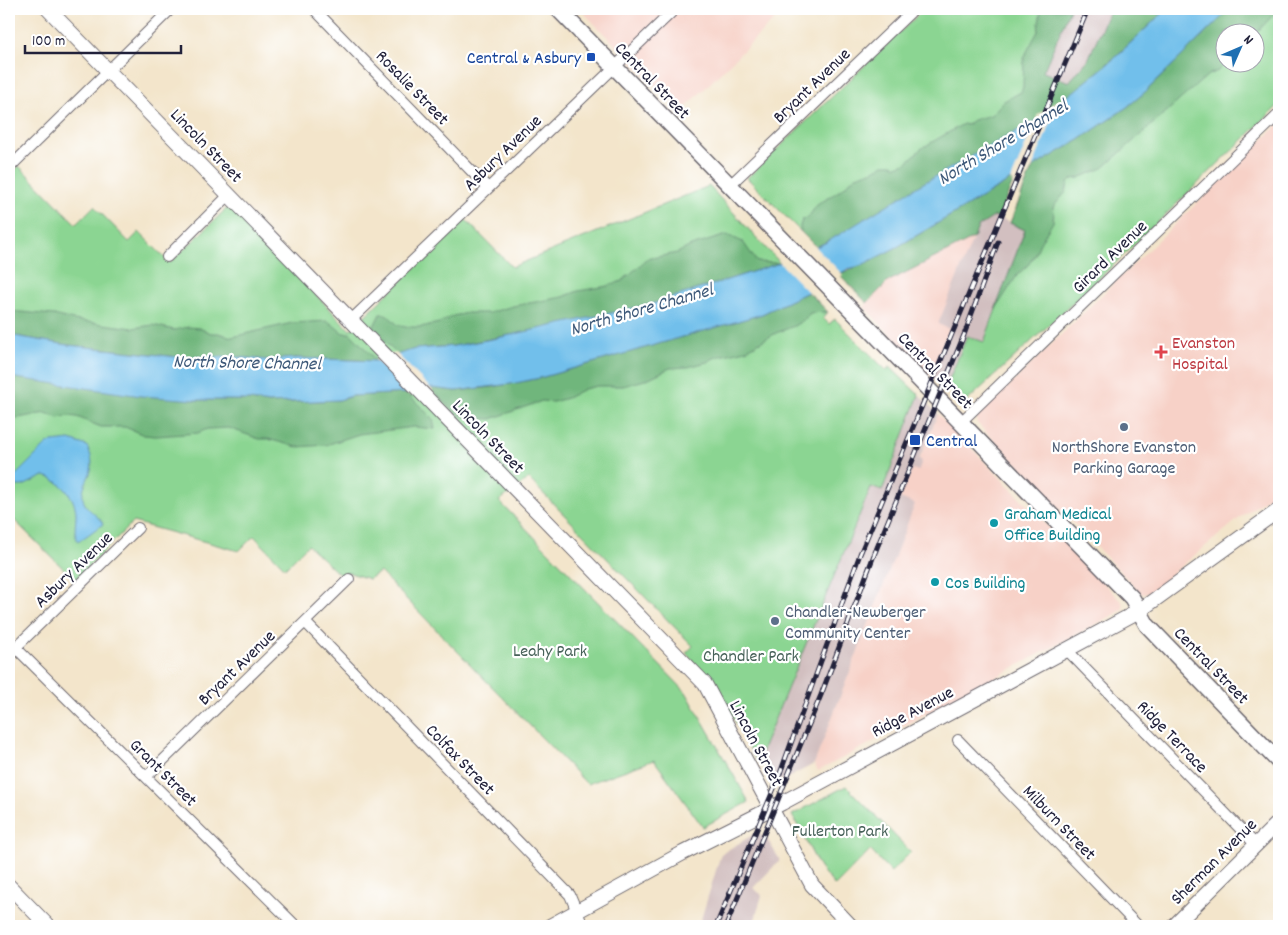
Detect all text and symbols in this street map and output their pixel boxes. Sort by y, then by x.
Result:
scale bar [25,22,181,54]
north arrow [1216,22,1266,72]
text: 100 m [32,31,65,53]
text: N [1238,31,1257,50]
street label: Central Street [608,37,695,126]
street label: Bryant Avenue [768,43,857,130]
street label: Rosalie Street [369,45,454,132]
place label: Central & Asbury [467,47,582,72]
marker: Central & Asbury [585,51,597,63]
water label: North Shore Channel [934,94,1075,194]
street label: Lincoln Street [163,104,247,190]
street label: Asbury Avenue [459,110,549,198]
street label: Girard Avenue [1068,215,1154,300]
water label: North Shore Channel [567,278,718,345]
street label: Central Street [891,327,978,416]
place label: Evanston Hospital [1172,332,1235,378]
marker: Evanston Hospital [1154,345,1168,359]
water label: North Shore Channel [173,350,322,379]
street label: Lincoln Street [445,395,529,481]
marker: NorthShore Evanston Parking Garage [1118,421,1130,433]
place label: Central [926,430,978,455]
marker: Central [908,433,922,447]
place label: NorthShore Evanston Parking Garage [1052,436,1196,482]
place label: Graham Medical Office Building [1004,503,1112,549]
marker: Graham Medical Office Building [988,517,1000,529]
street label: Asbury Avenue [30,527,120,615]
place label: Cos Building [945,572,1026,597]
marker: Cos Building [929,576,941,588]
place label: Chandler-Newberger Community Center [785,601,926,647]
marker: Chandler-Newberger Community Center [769,615,781,627]
street label: Central Street [1167,622,1254,711]
street label: Bryant Avenue [193,625,282,712]
park label: Leahy Park [513,640,587,665]
park label: Chandler Park [703,645,799,670]
street label: Ridge Avenue [868,681,959,745]
street label: Ridge Terrace [1130,696,1212,780]
street label: Lincoln Street [722,697,788,792]
street label: Colfax Street [419,719,500,802]
street label: Grant Street [123,734,202,814]
street label: Milburn Street [1016,780,1101,867]
street label: Sherman Avenue [1166,814,1264,912]
park label: Fullerton Park [792,820,888,845]

